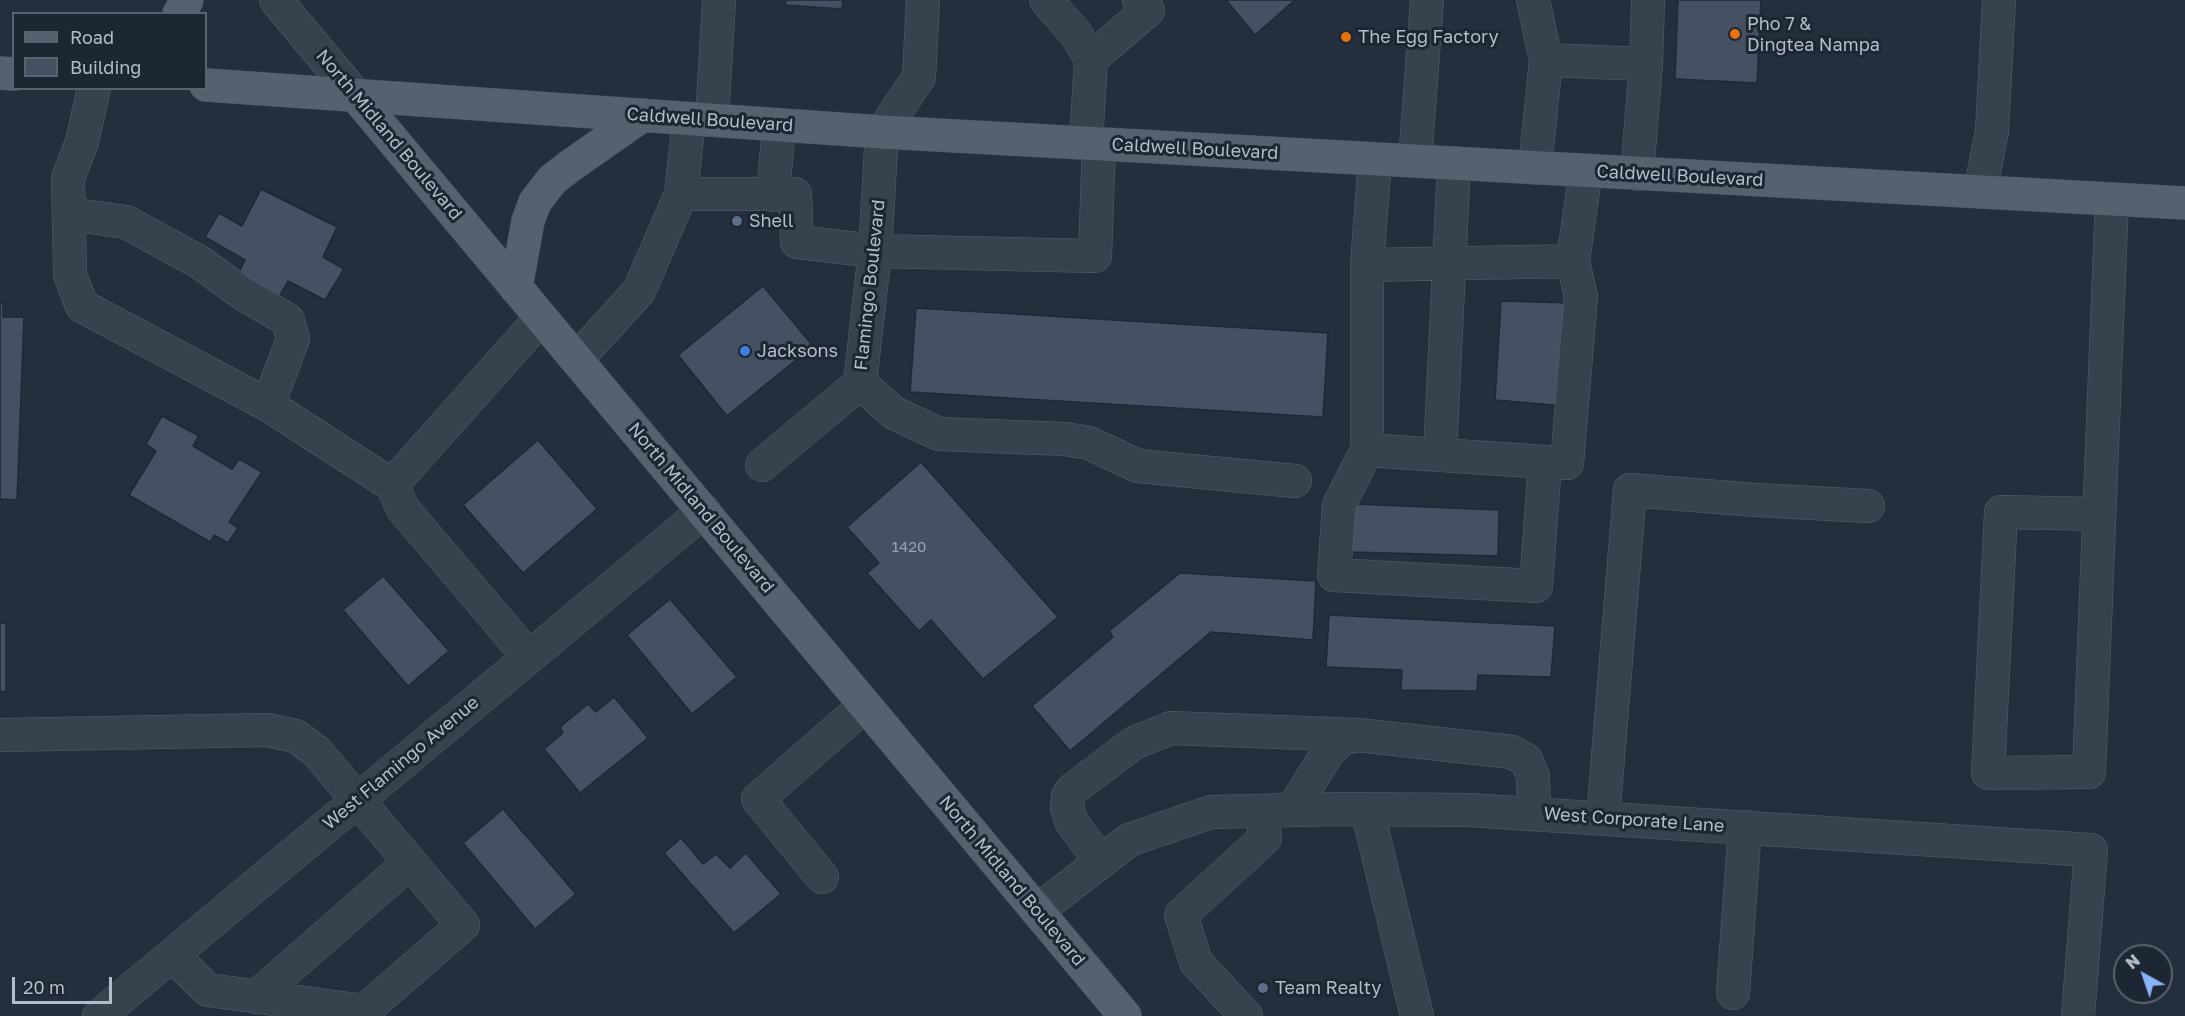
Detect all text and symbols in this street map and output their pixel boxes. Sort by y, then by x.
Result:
legend [12,12,207,90]
place label: Pho 7 & Dingtea Nampa [1747,13,1880,56]
text: Road [70,26,114,48]
place label: The Egg Factory [1358,26,1499,48]
marker: Pho 7 & Dingtea Nampa [1728,27,1742,41]
marker: The Egg Factory [1339,30,1353,44]
street label: North Midland Boulevard [311,45,467,225]
text: Building [70,56,141,78]
street label: Caldwell Boulevard [626,103,794,137]
street label: Caldwell Boulevard [1111,134,1279,164]
street label: Caldwell Boulevard [1596,161,1764,191]
street label: Flamingo Boulevard [850,198,890,372]
place label: Shell [749,210,794,232]
marker: Shell [730,214,744,228]
place label: Jacksons [757,340,838,362]
marker: Jacksons [738,344,752,358]
street label: North Midland Boulevard [623,418,779,598]
house number: 1420 [892,538,926,556]
street label: West Flamingo Avenue [319,692,483,834]
street label: North Midland Boulevard [934,791,1090,971]
street label: West Corporate Lane [1543,803,1725,837]
north arrow [2113,944,2173,1004]
text: N [2122,950,2144,973]
scale bar [15,965,116,1003]
text: 20 m [23,976,65,998]
place label: Team Realty [1275,977,1381,999]
marker: Team Realty [1256,981,1270,995]

